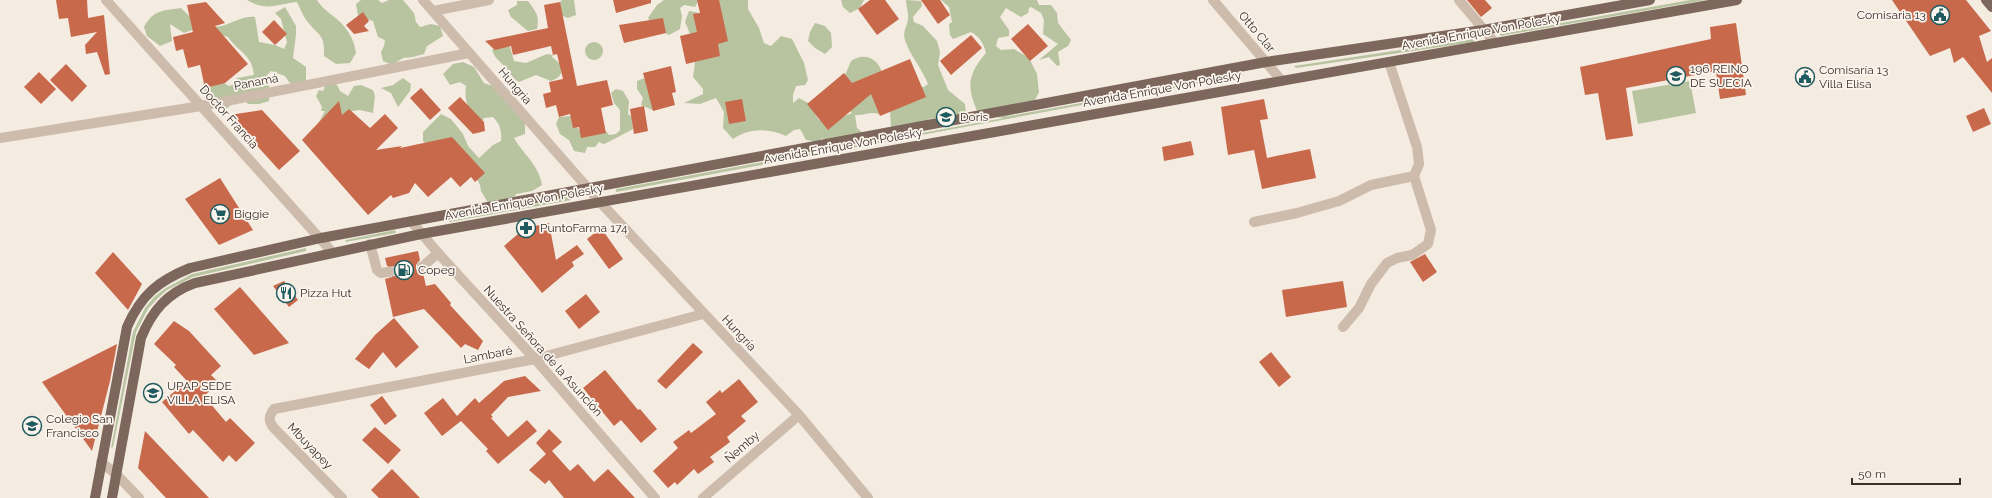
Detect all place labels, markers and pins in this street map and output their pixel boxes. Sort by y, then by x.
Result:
public building icon: Comisaria 13 [1929,4,1951,26]
place label: Comisaria 13 [1857,8,1926,22]
place label: 196 REINO DE SUECIA [1690,62,1752,90]
place label: Comisaría 13 Villa Elisa [1819,63,1888,91]
school or university icon: 196 REINO DE SUECIA [1665,65,1687,87]
public building icon: Comisaría 13 Villa Elisa [1794,66,1816,88]
school or university icon: Doris [935,106,957,128]
place label: Doris [960,110,989,124]
supermarket icon: Biggie [209,203,231,225]
place label: Biggie [234,207,269,221]
pharmacy icon: PuntoFarma 174 [515,217,537,239]
place label: PuntoFarma 174 [540,221,628,235]
fuel station icon: Copeg [393,259,415,281]
place label: Copeg [418,263,455,277]
restaurant icon: Pizza Hut [275,282,297,304]
place label: Pizza Hut [300,286,352,300]
place label: UPAP SEDE VILLA ELISA [167,379,235,407]
school or university icon: UPAP SEDE VILLA ELISA [142,382,164,404]
place label: Colegio San Francisco [46,412,113,440]
school or university icon: Colegio San Francisco [21,415,43,437]

